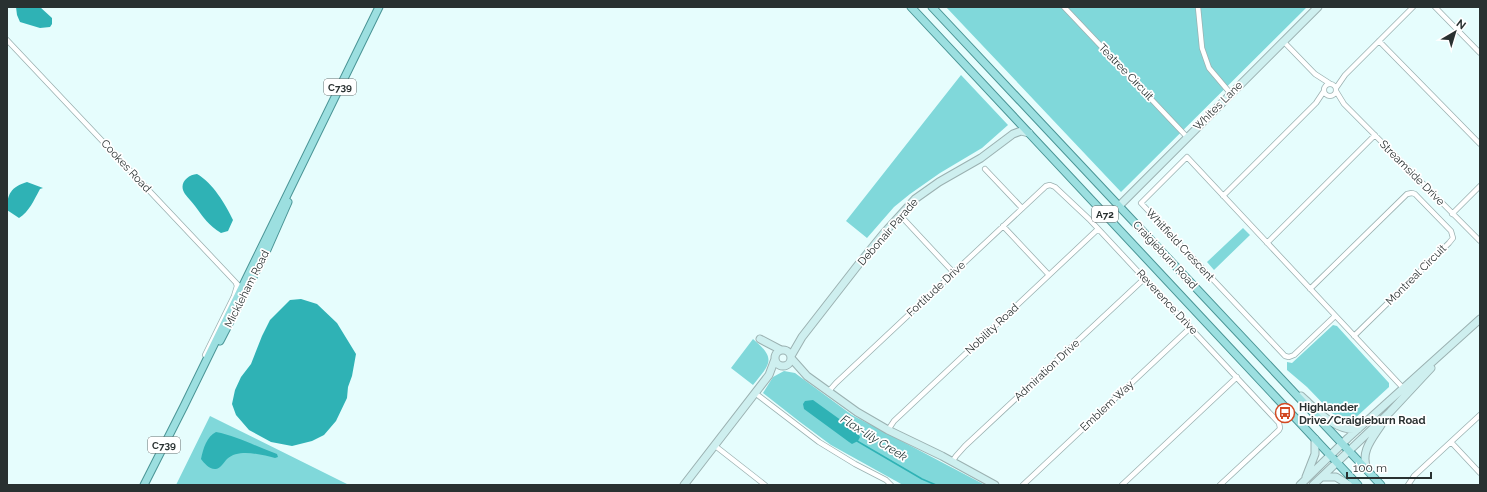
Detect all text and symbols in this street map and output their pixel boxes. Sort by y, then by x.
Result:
north arrow [1435,12,1475,52]
text: N [1454,17,1468,32]
street label: Teatree Circuit [1096,41,1156,103]
street label: Whites Lane [1191,78,1246,133]
road number: C739 [324,79,356,95]
street label: Cookes Road [98,137,154,195]
street label: Streamside Drive [1377,138,1448,209]
street label: Debonair Parade [855,195,921,268]
road number: A72 [1092,206,1118,222]
street label: Whitfield Crescent [1143,206,1217,284]
street label: Craigieburn Road [1130,218,1200,292]
street label: Montreal Circuit [1383,242,1449,308]
street label: Mickleham Road [222,248,272,330]
street label: Fortitude Drive [904,258,968,319]
street label: Reverence Drive [1134,267,1201,337]
street label: Nobility Road [963,301,1021,357]
street label: Admiration Drive [1012,336,1083,404]
street label: Emblem Way [1078,378,1136,434]
place label: Highlander Drive/Craigieburn Road [1299,401,1425,427]
bus stop icon: Highlander Drive/Craigieburn Road [1274,402,1296,424]
water label: Flax-lily Creek [838,412,910,464]
road number: C739 [148,437,180,453]
scale bar [1347,454,1431,480]
text: 100 m [1353,461,1387,475]

